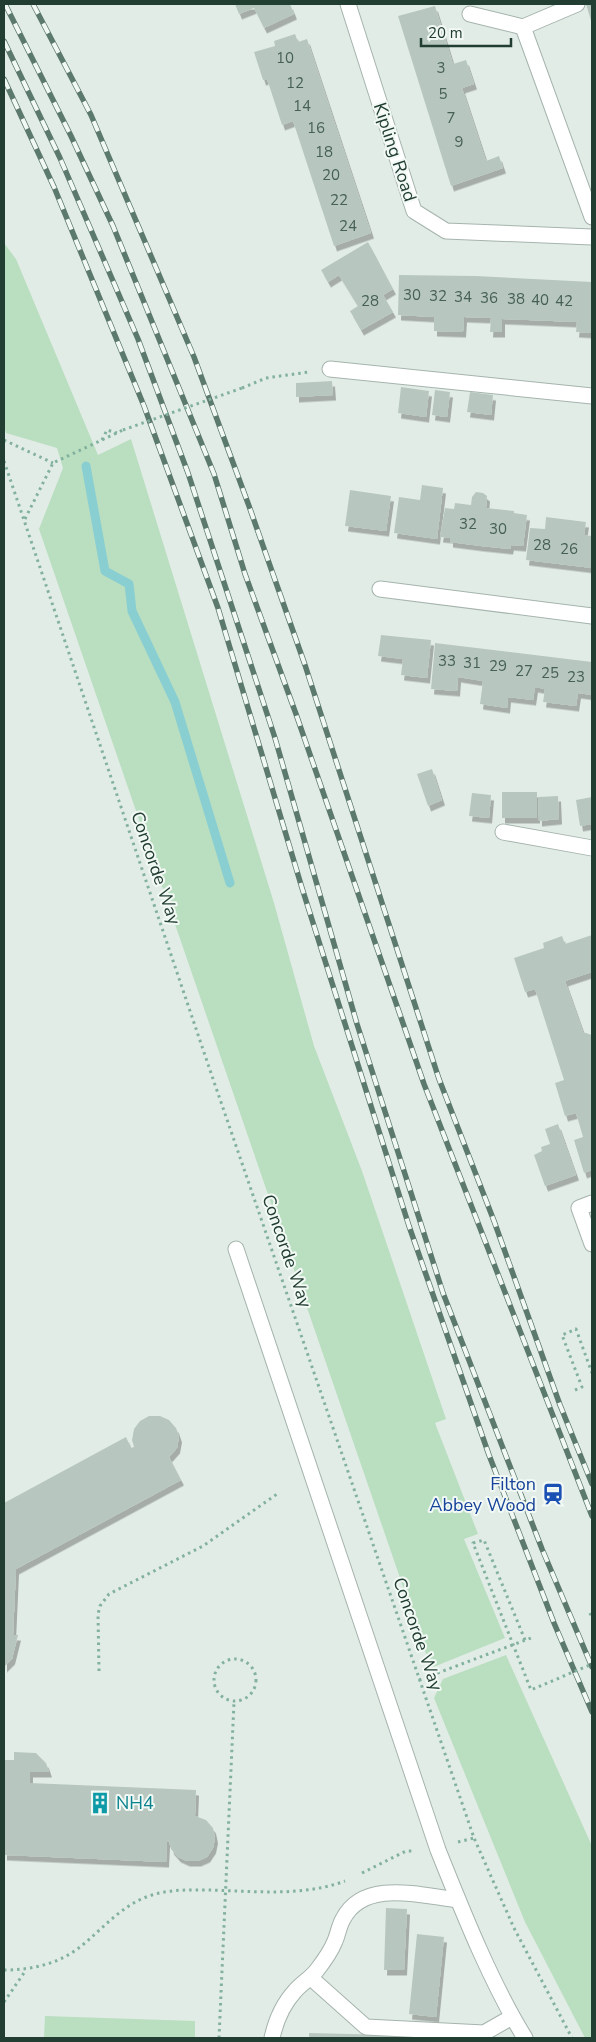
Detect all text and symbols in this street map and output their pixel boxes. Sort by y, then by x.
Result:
scale bar [421,15,511,47]
text: 20 m [428,23,463,43]
house number: 10 [276,48,294,68]
house number: 3 [436,58,446,78]
house number: 12 [286,73,304,93]
house number: 5 [438,84,448,104]
house number: 14 [293,96,311,116]
street label: Kipling Road [368,99,422,205]
house number: 7 [446,108,456,128]
house number: 16 [307,118,325,138]
house number: 9 [454,132,464,152]
house number: 18 [315,142,333,162]
house number: 20 [322,165,340,185]
house number: 22 [330,190,348,210]
house number: 24 [339,216,357,236]
house number: 30 [403,285,421,305]
house number: 32 [429,286,447,306]
house number: 34 [454,287,472,307]
house number: 36 [480,288,498,308]
house number: 38 [507,289,525,309]
house number: 40 [531,290,549,310]
house number: 28 [361,291,379,311]
house number: 42 [555,291,573,311]
house number: 32 [459,514,477,534]
house number: 30 [489,519,507,539]
house number: 28 [533,535,551,555]
house number: 26 [560,539,578,559]
house number: 33 [438,651,456,671]
house number: 31 [463,653,481,673]
house number: 29 [489,656,507,676]
house number: 27 [515,661,533,681]
house number: 25 [541,663,559,683]
house number: 23 [567,667,585,687]
street label: Concorde Way [125,808,187,929]
street label: Concorde Way [256,1191,318,1312]
place label: Filton Abbey Wood [429,1472,536,1517]
station icon: Filton Abbey Wood [540,1481,566,1507]
street label: Concorde Way [387,1574,449,1695]
building icon: NH4 [87,1790,113,1816]
place label: NH4 [116,1791,154,1815]

